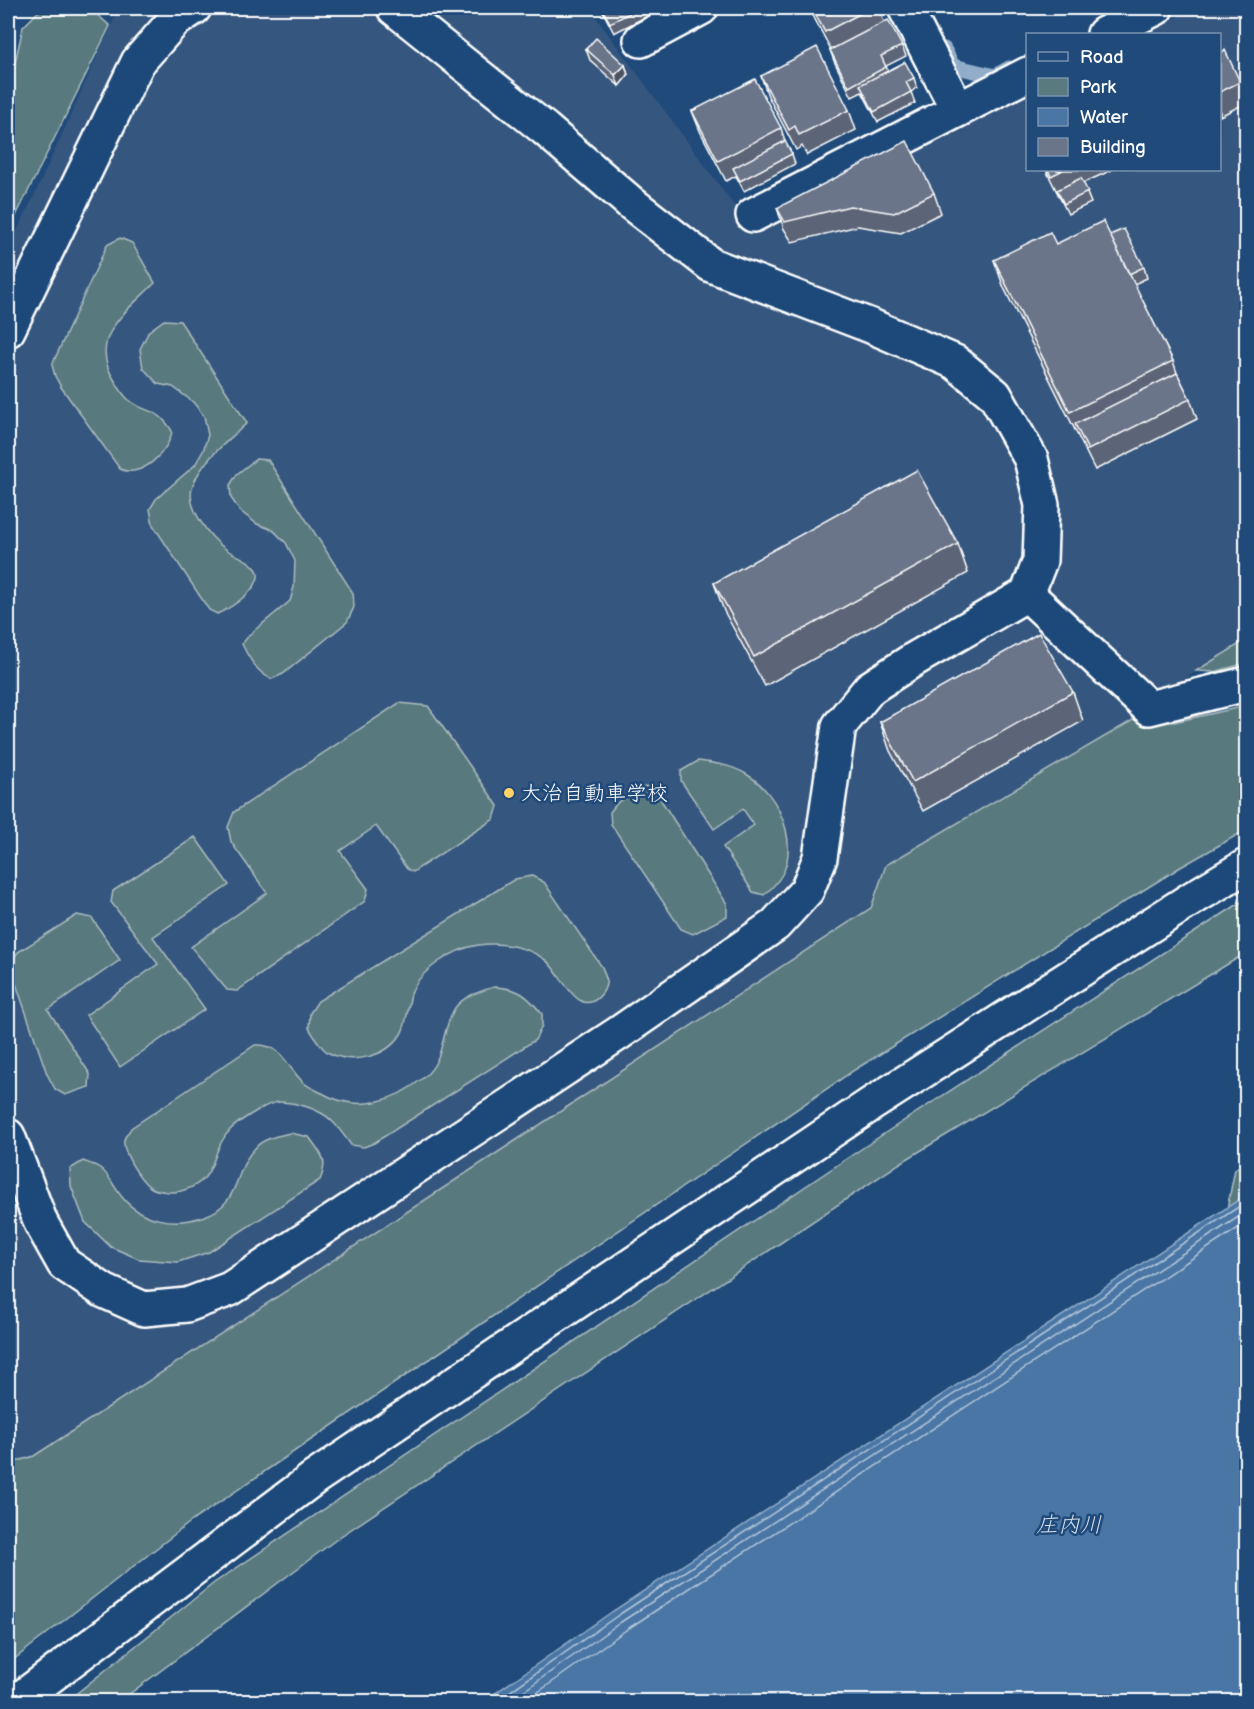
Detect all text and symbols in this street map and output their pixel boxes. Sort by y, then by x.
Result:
legend [1026,33,1221,171]
text: Road [1080,47,1124,68]
text: Park [1080,77,1116,98]
text: Water [1080,107,1128,128]
text: Building [1080,137,1146,158]
place label: 大治自動車学校 [521,781,668,806]
marker: 大治自動車学校 [502,786,516,800]
water label: 庄内川 [1036,1512,1102,1539]

